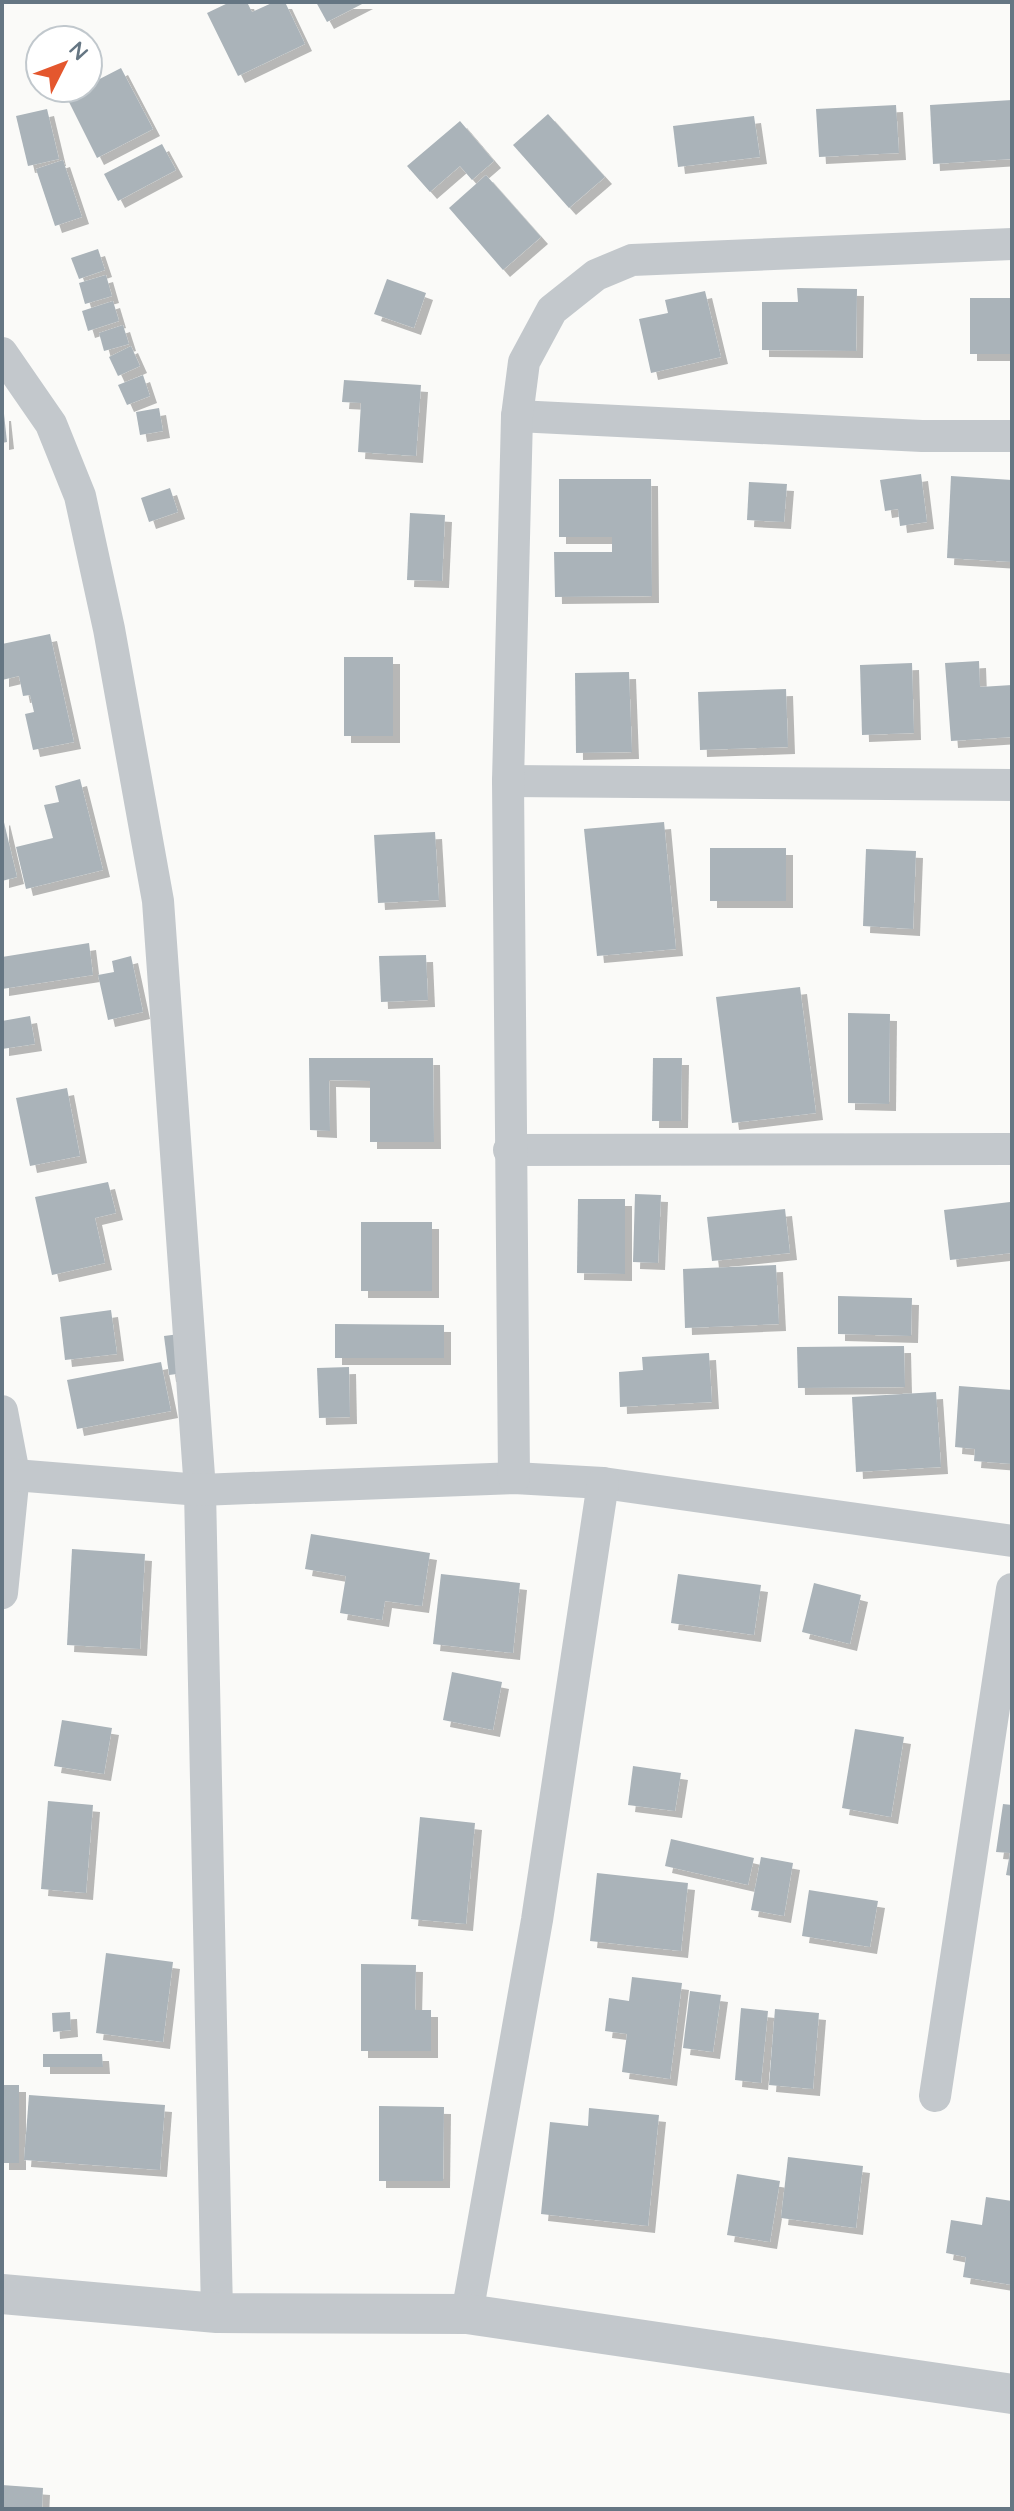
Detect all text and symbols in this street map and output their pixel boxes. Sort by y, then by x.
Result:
north arrow [24,24,104,104]
text: N [63,35,95,66]

